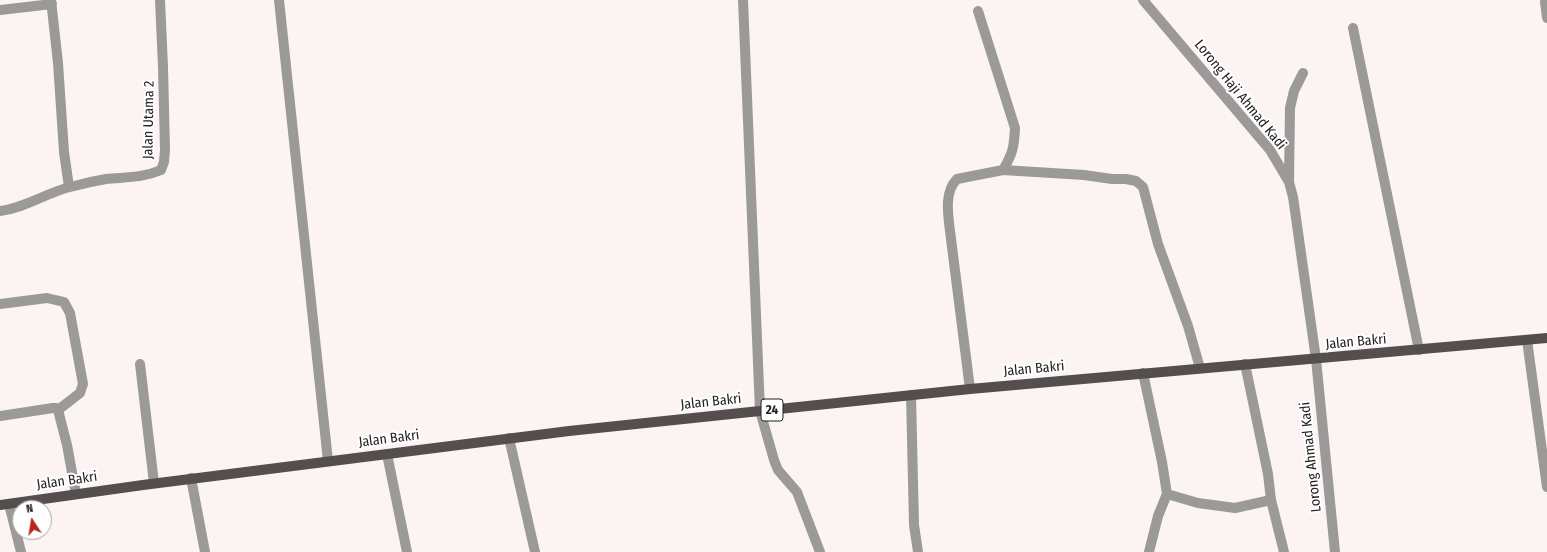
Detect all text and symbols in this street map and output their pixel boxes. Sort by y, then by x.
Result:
street label: Lorong Haji Ahmad Kadi [1191,37,1289,153]
street label: Jalan Utama 2 [140,81,158,159]
street label: Jalan Bakri [1325,331,1387,353]
street label: Jalan Bakri [1003,358,1065,380]
street label: Jalan Bakri [680,390,742,414]
road number: 24 [761,399,783,421]
street label: Lorong Ahmad Kadi [1297,401,1325,513]
street label: Jalan Bakri [358,427,420,451]
street label: Jalan Bakri [36,468,98,494]
north arrow [12,500,52,540]
text: N [25,502,34,516]

